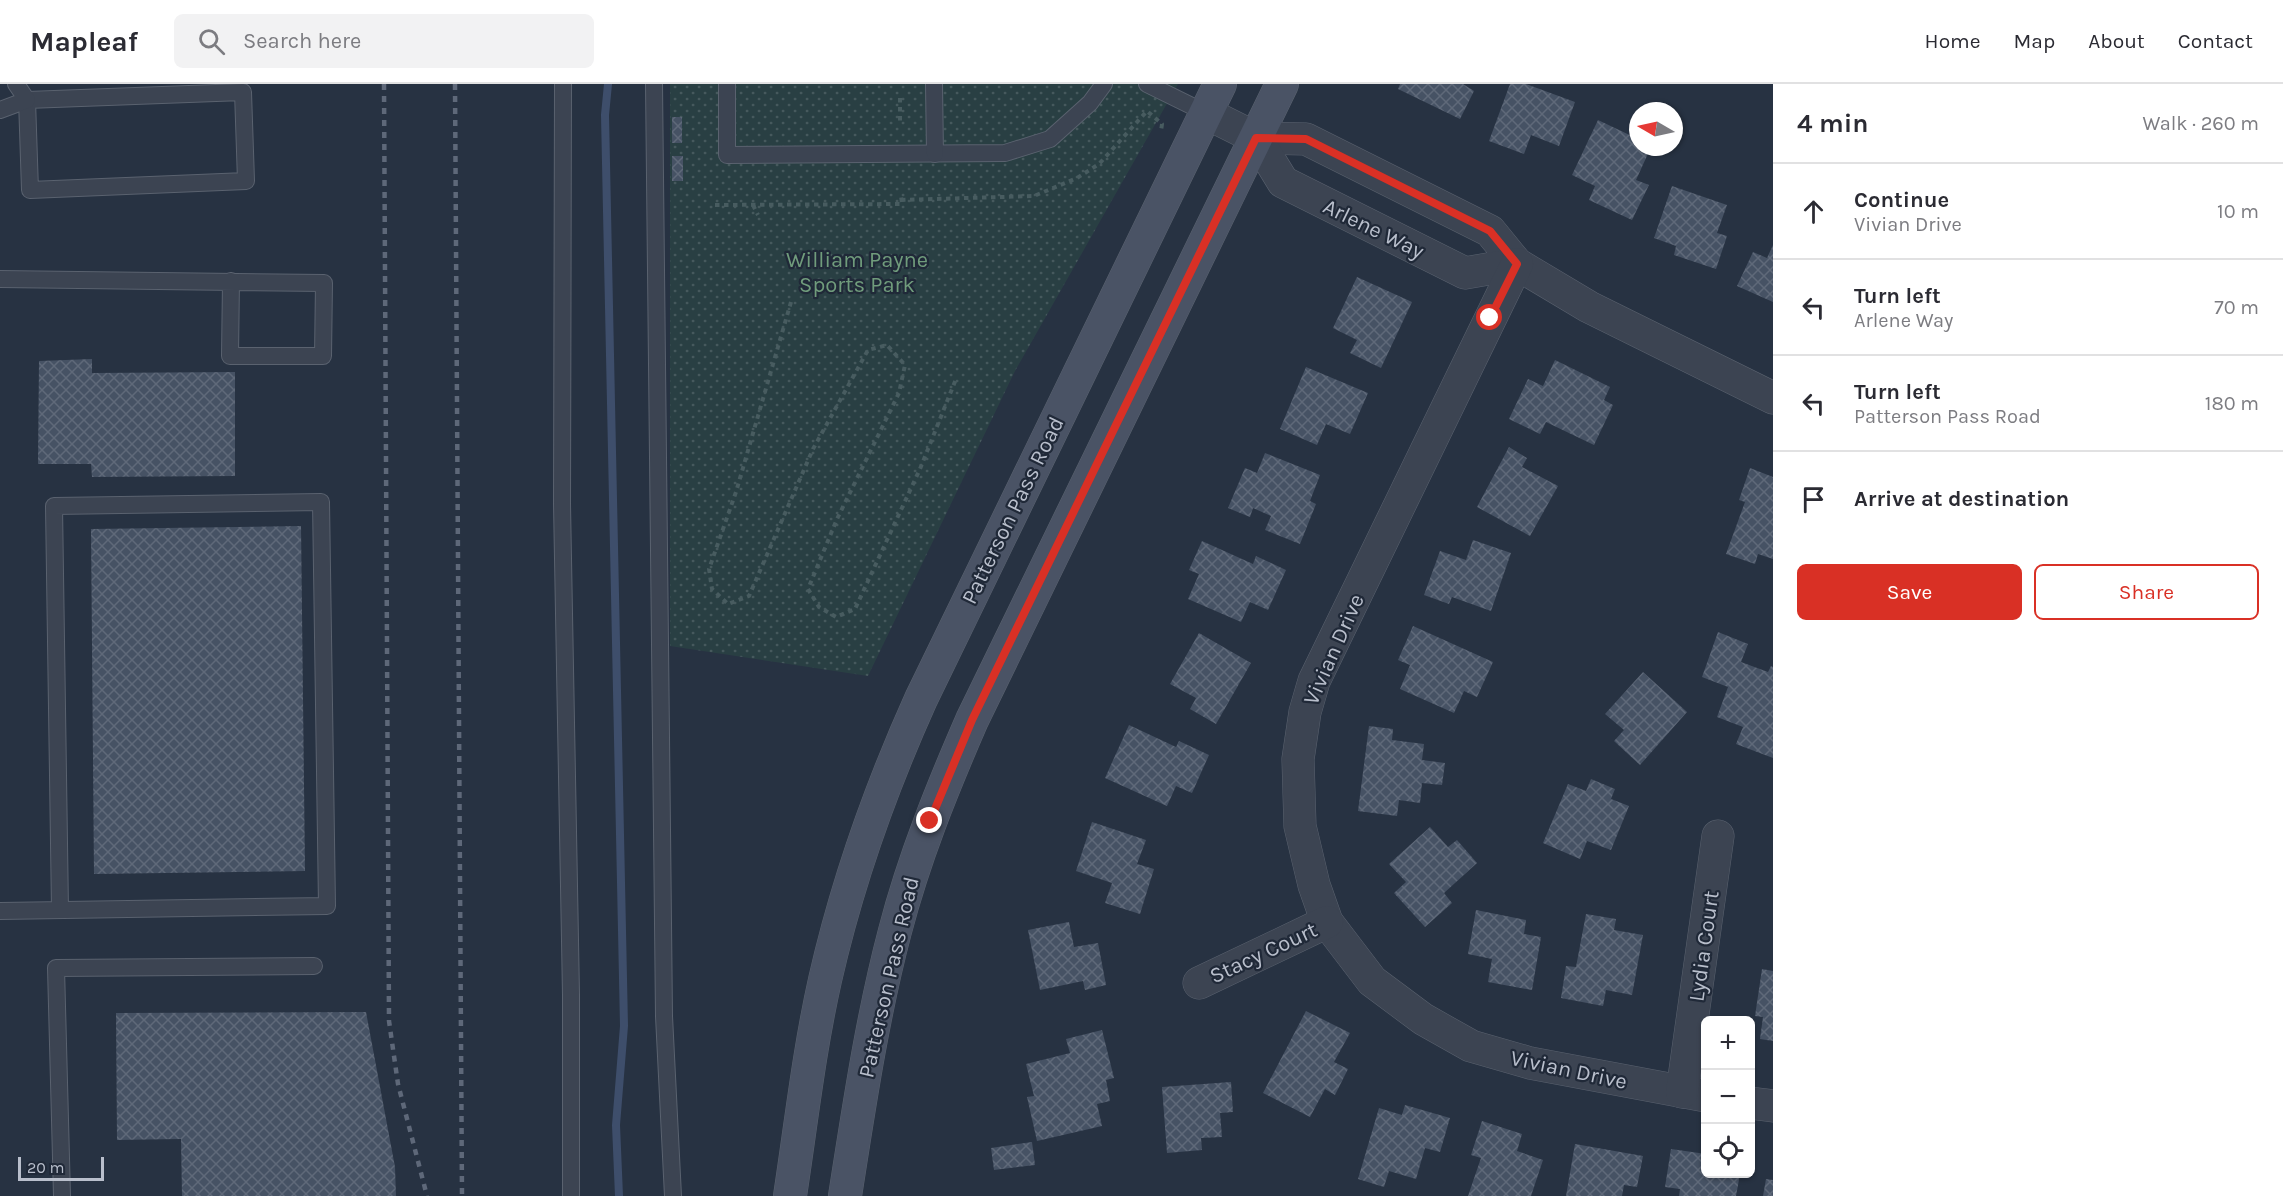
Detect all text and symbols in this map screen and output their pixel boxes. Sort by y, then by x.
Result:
search box [174,14,594,68]
text: Mapleaf [30,25,138,58]
icon: search [195,25,228,58]
text: Search here [243,28,361,54]
text: Home [1925,29,1981,53]
text: Map [2014,29,2055,53]
text: About [2088,29,2145,53]
text: Contact [2178,29,2253,53]
north arrow [1629,102,1683,156]
text: 4 min [1797,108,1868,139]
text: Walk · 260 m [2142,112,2259,135]
text: Continue [1854,187,1949,213]
street label: Arlene Way [1319,193,1428,265]
icon: ahead [1797,195,1830,228]
text: 10 m [2217,200,2259,223]
text: Vivian Drive [1854,213,1962,236]
park label: William Payne Sports Park [786,247,928,298]
text: Turn left [1854,283,1941,309]
icon: left [1797,291,1830,324]
text: 70 m [2214,296,2259,319]
route start [1476,304,1502,330]
text: Arlene Way [1854,309,1953,332]
text: Turn left [1854,379,1941,405]
icon: left [1797,387,1830,420]
text: 180 m [2205,392,2259,415]
text: Patterson Pass Road [1854,405,2041,428]
street label: Patterson Pass Road [956,412,1070,608]
icon: arrive [1797,483,1830,516]
text: Arrive at destination [1854,486,2069,512]
button: Save [1797,564,2022,620]
button: Share [2034,564,2259,620]
street label: Vivian Drive [1298,590,1370,709]
route end [916,807,942,833]
street label: Patterson Pass Road [853,874,925,1080]
street label: Lydia Court [1683,889,1725,1003]
street label: Stacy Court [1206,917,1321,989]
map controls [1701,1016,1755,1178]
button: + [1701,1016,1755,1070]
street label: Vivian Drive [1508,1045,1629,1095]
button: − [1701,1070,1755,1124]
button: locate [1701,1124,1755,1178]
scale bar [18,1154,104,1182]
text: 20 m [27,1158,65,1177]

